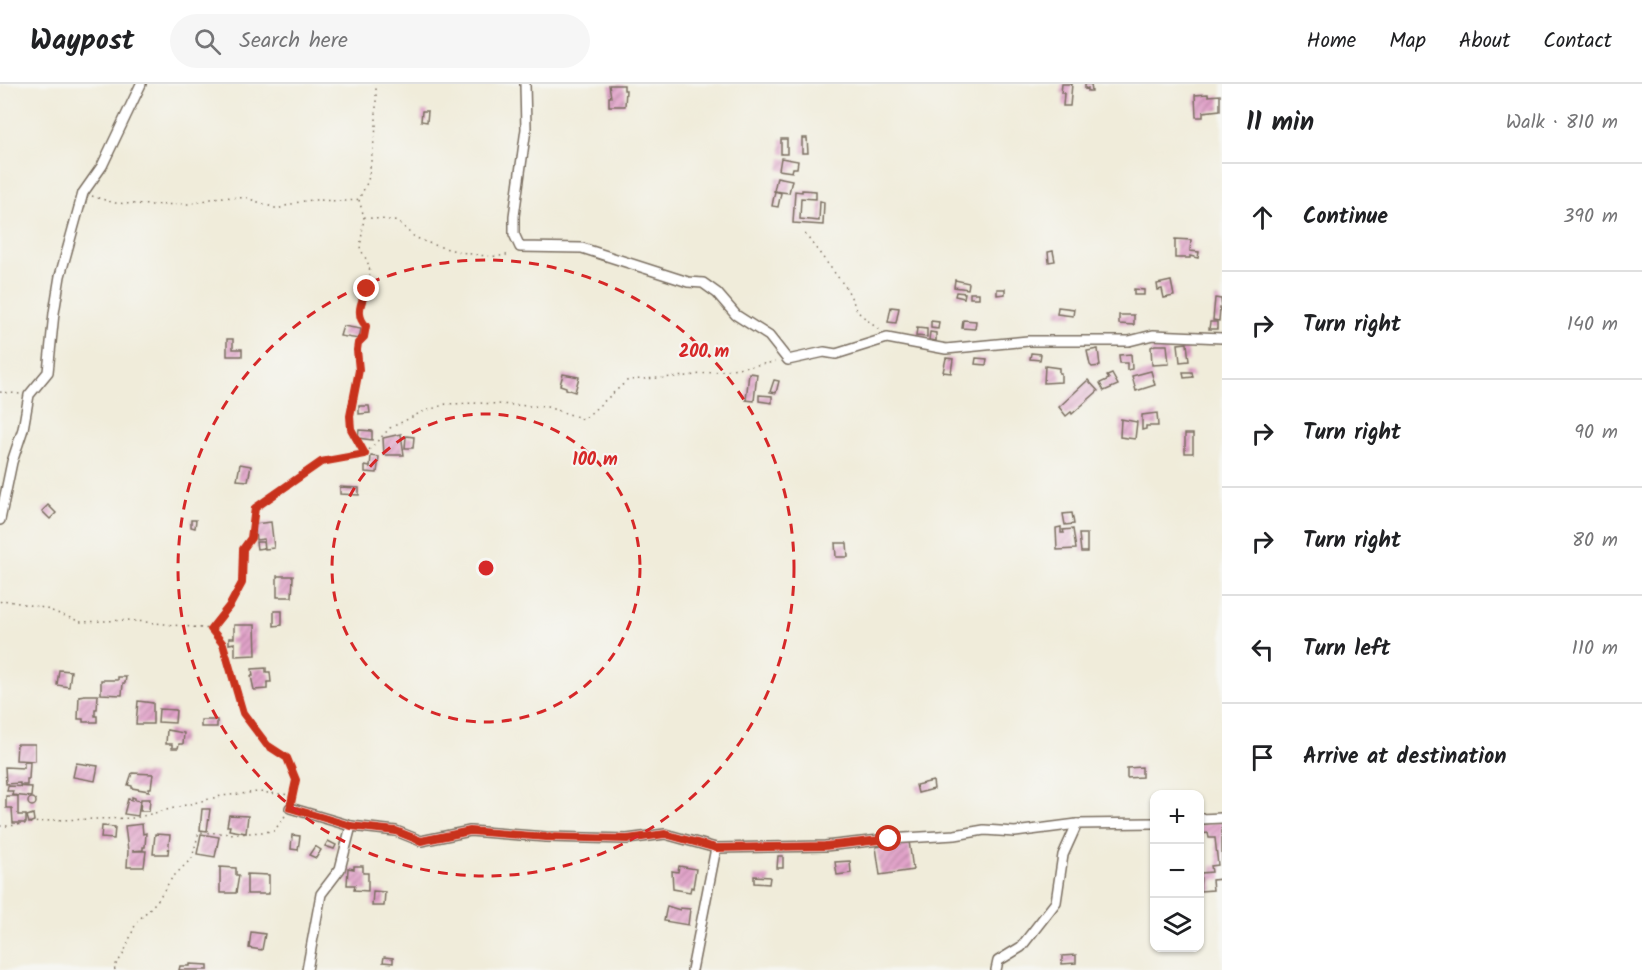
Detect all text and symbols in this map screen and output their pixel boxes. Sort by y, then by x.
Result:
search box [170,14,590,68]
text: Waypost [30,19,134,64]
text: Search here [239,24,348,59]
icon: search [191,25,224,58]
text: Home [1307,25,1356,58]
text: Map [1389,25,1426,58]
text: About [1459,25,1510,58]
text: Contact [1543,25,1612,58]
text: 11 min [1246,102,1314,144]
text: Walk · 810 m [1506,107,1618,139]
text: Continue [1303,200,1388,235]
icon: ahead [1246,201,1279,234]
text: 390 m [1563,201,1618,233]
route end [353,275,379,301]
text: Turn right [1303,308,1401,343]
icon: right [1246,309,1279,342]
text: 140 m [1567,309,1618,341]
text: 200 m [679,338,730,367]
text: Turn right [1303,416,1401,451]
icon: right [1246,417,1279,450]
text: 90 m [1574,417,1618,449]
text: 100 m [572,446,618,475]
text: Turn right [1303,524,1401,559]
icon: right [1246,525,1279,558]
text: 80 m [1572,525,1618,557]
centre of rings [476,558,496,578]
text: Turn left [1303,632,1390,667]
icon: left [1246,633,1279,666]
text: 110 m [1572,633,1618,665]
text: Arrive at destination [1303,740,1506,775]
icon: arrive [1246,741,1279,774]
map controls [1150,790,1204,952]
button: + [1150,790,1204,844]
route start [875,825,901,851]
button: − [1150,844,1204,898]
button: layers [1150,898,1204,952]

